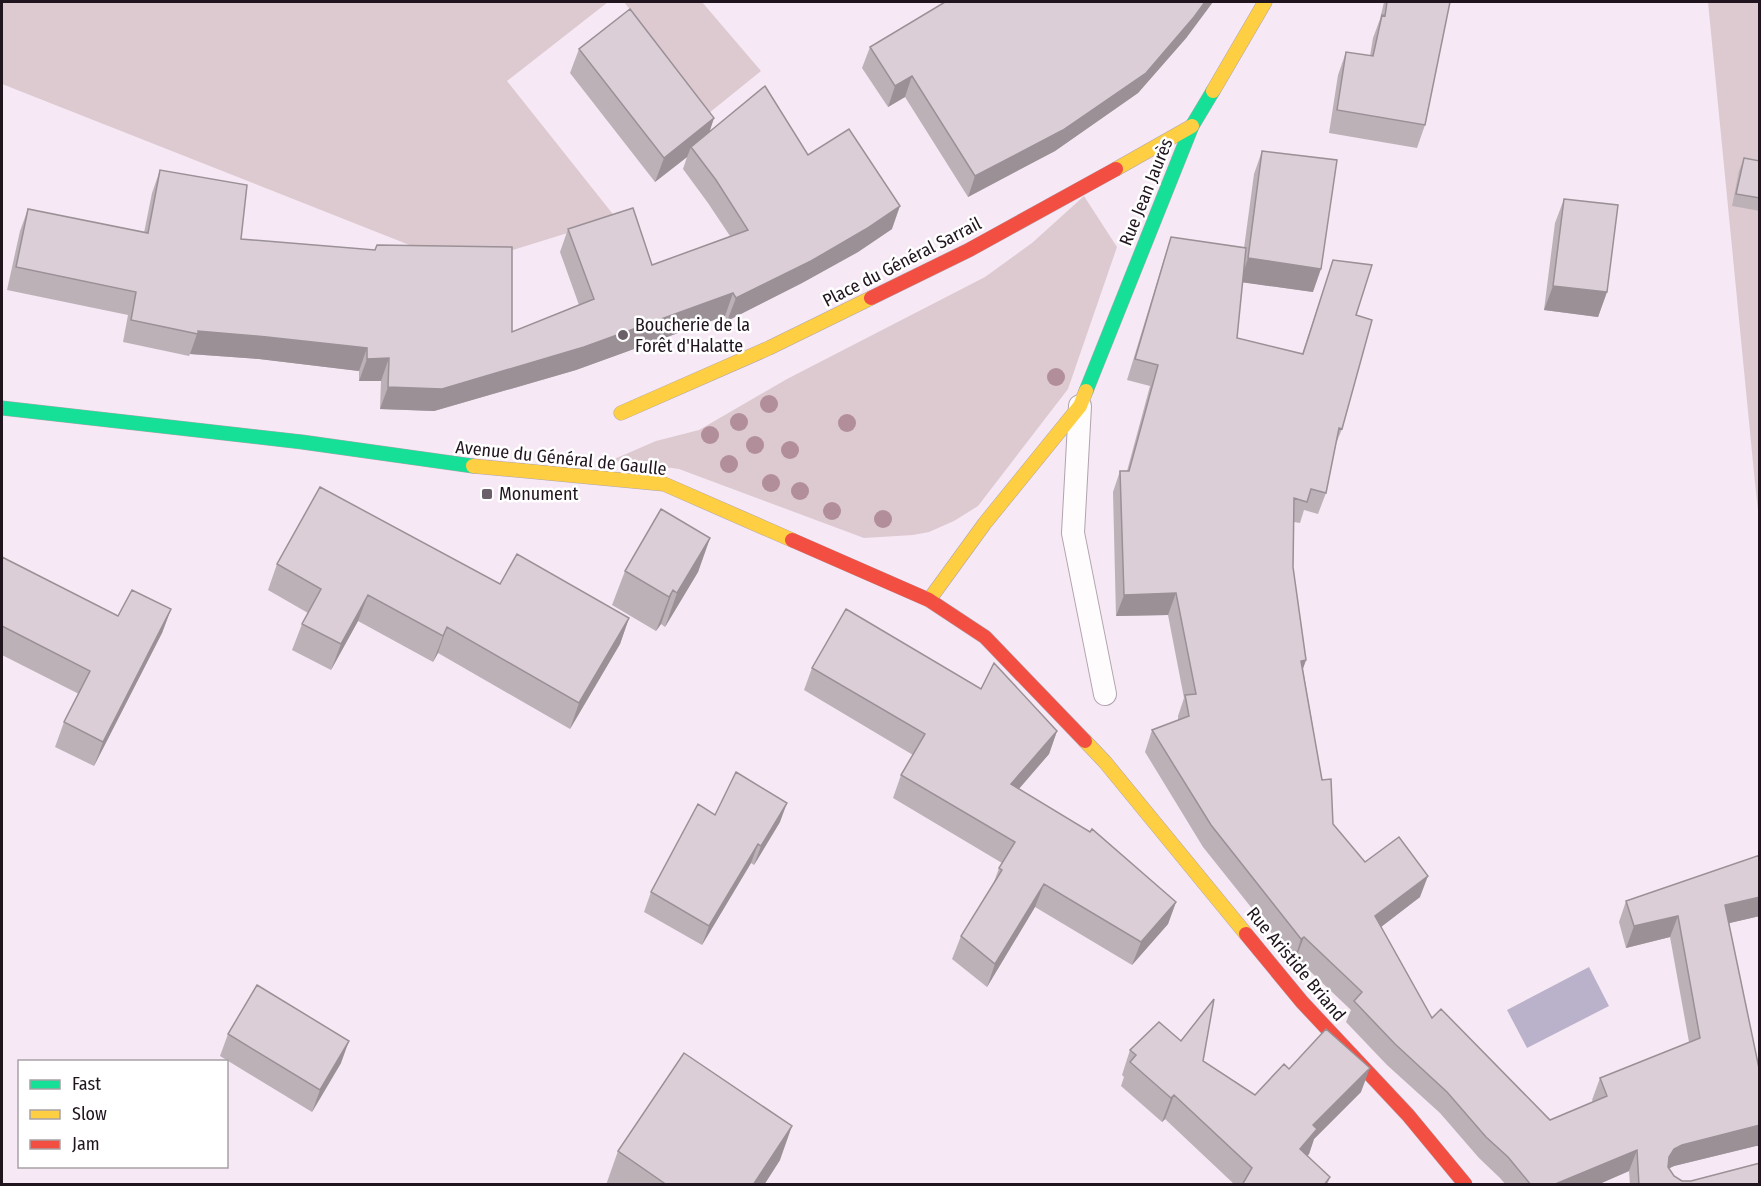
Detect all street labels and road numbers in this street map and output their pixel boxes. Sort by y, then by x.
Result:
street label: Rue Jean Jaurès [1114,135,1178,249]
street label: Place du Général Sarrail [819,212,985,312]
street label: Avenue du Général de Gaulle [454,436,668,480]
street label: Rue Aristide Briand [1242,902,1350,1026]

